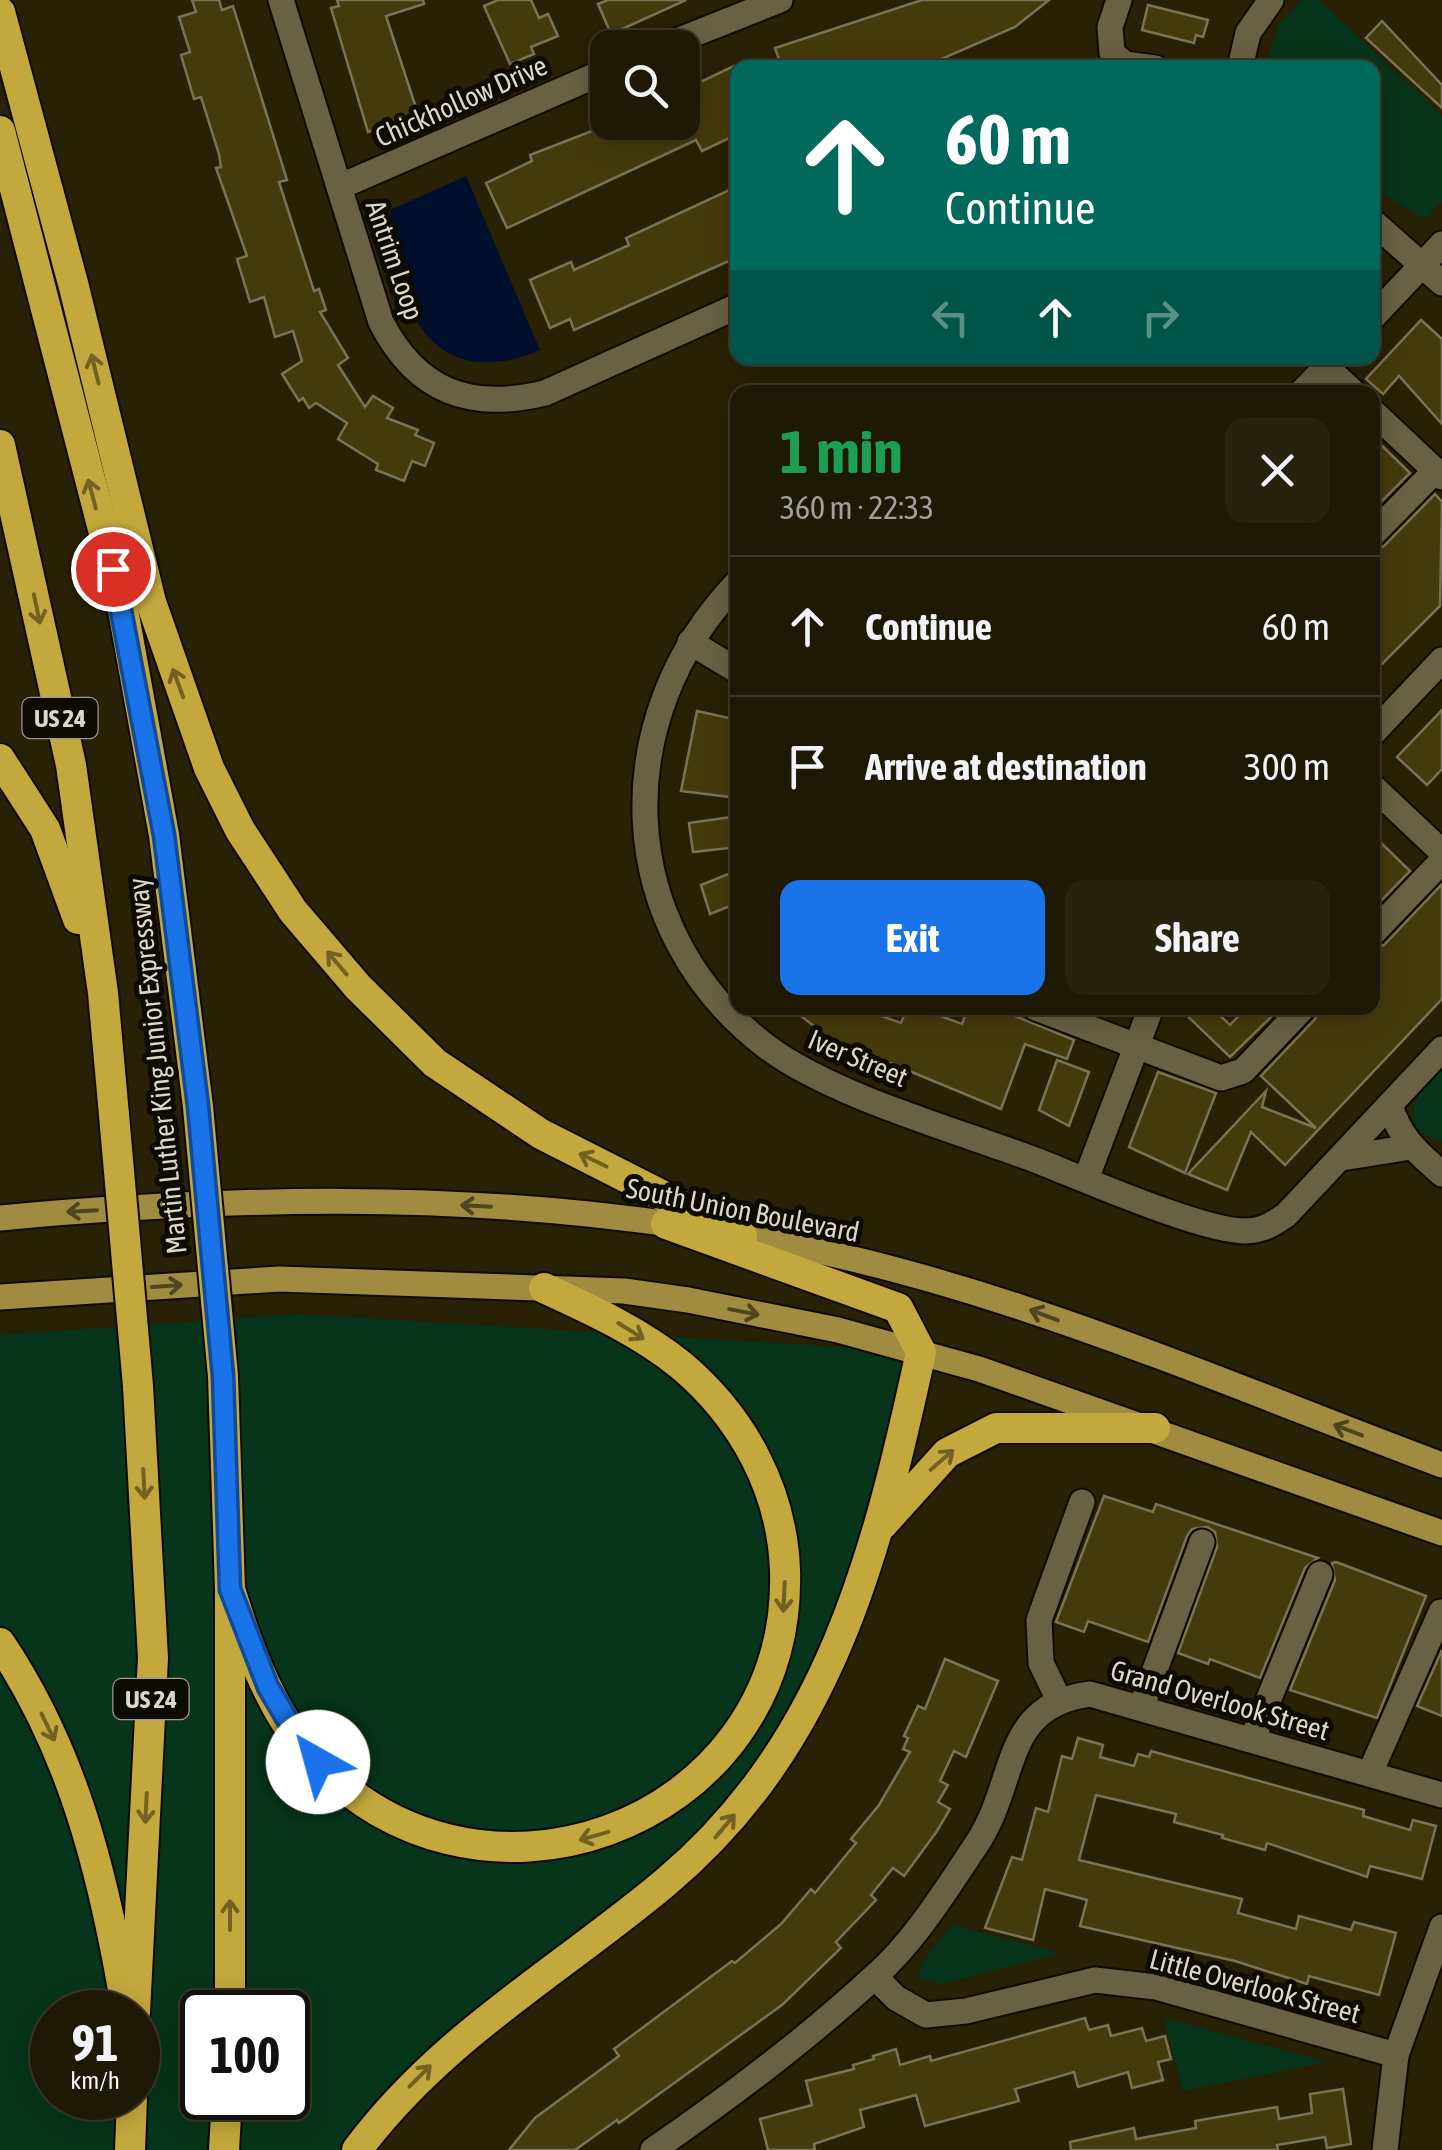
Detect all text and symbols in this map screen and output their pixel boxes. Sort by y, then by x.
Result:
map controls [590,30,700,140]
button: search [590,30,700,140]
street label: Chickhollow Drive [370,49,552,153]
text: 60 m [945,99,1071,179]
icon: ahead [780,100,910,230]
text: Continue [945,182,1096,234]
street label: Antrim Loop [360,196,430,324]
icon: left [923,290,978,345]
icon: ahead [1028,290,1083,345]
icon: right [1133,290,1188,345]
one-way arrow [84,354,103,385]
text: 1 min [780,417,903,486]
button: close [1225,418,1330,523]
one-way arrow [82,479,101,510]
text: 360 m · 22:33 [780,489,934,526]
pin [71,527,156,612]
icon: arrive [86,542,141,597]
one-way arrow [28,592,47,624]
icon: ahead [780,599,835,654]
text: Continue [865,605,992,648]
text: 60 m [1262,605,1330,648]
one-way arrow [168,669,186,700]
road number: US 24 [22,698,98,738]
icon: arrive [780,739,835,794]
text: Arrive at destination [865,745,1147,788]
text: 300 m [1244,745,1330,788]
street label: Martin Luther King Junior Expressway [121,876,193,1256]
button: Exit [780,880,1045,995]
button: Share [1065,880,1330,995]
one-way arrow [327,951,349,977]
street label: Iver Street [804,1023,912,1093]
one-way arrow [578,1150,608,1169]
street label: South Union Boulevard [624,1172,862,1248]
one-way arrow [461,1196,493,1215]
one-way arrow [66,1202,98,1221]
one-way arrow [151,1276,183,1295]
one-way arrow [728,1303,760,1322]
one-way arrow [1030,1305,1061,1323]
one-way arrow [616,1321,645,1341]
one-way arrow [1334,1419,1364,1437]
one-way arrow [929,1449,954,1472]
one-way arrow [135,1467,154,1499]
one-way arrow [774,1581,793,1613]
street label: Grand Overlook Street [1107,1653,1333,1747]
road number: US 24 [114,1679,188,1719]
position arrow [266,1710,370,1814]
one-way arrow [40,1711,59,1741]
one-way arrow [136,1792,155,1824]
one-way arrow [714,1813,736,1839]
one-way arrow [578,1828,610,1846]
one-way arrow [220,1900,240,1932]
street label: Little Overlook Street [1146,1942,1364,2030]
speed limit sign: 100 [180,1990,310,2120]
text: 91 [71,2014,118,2072]
one-way arrow [408,2064,432,2088]
text: km/h [70,2066,120,2094]

